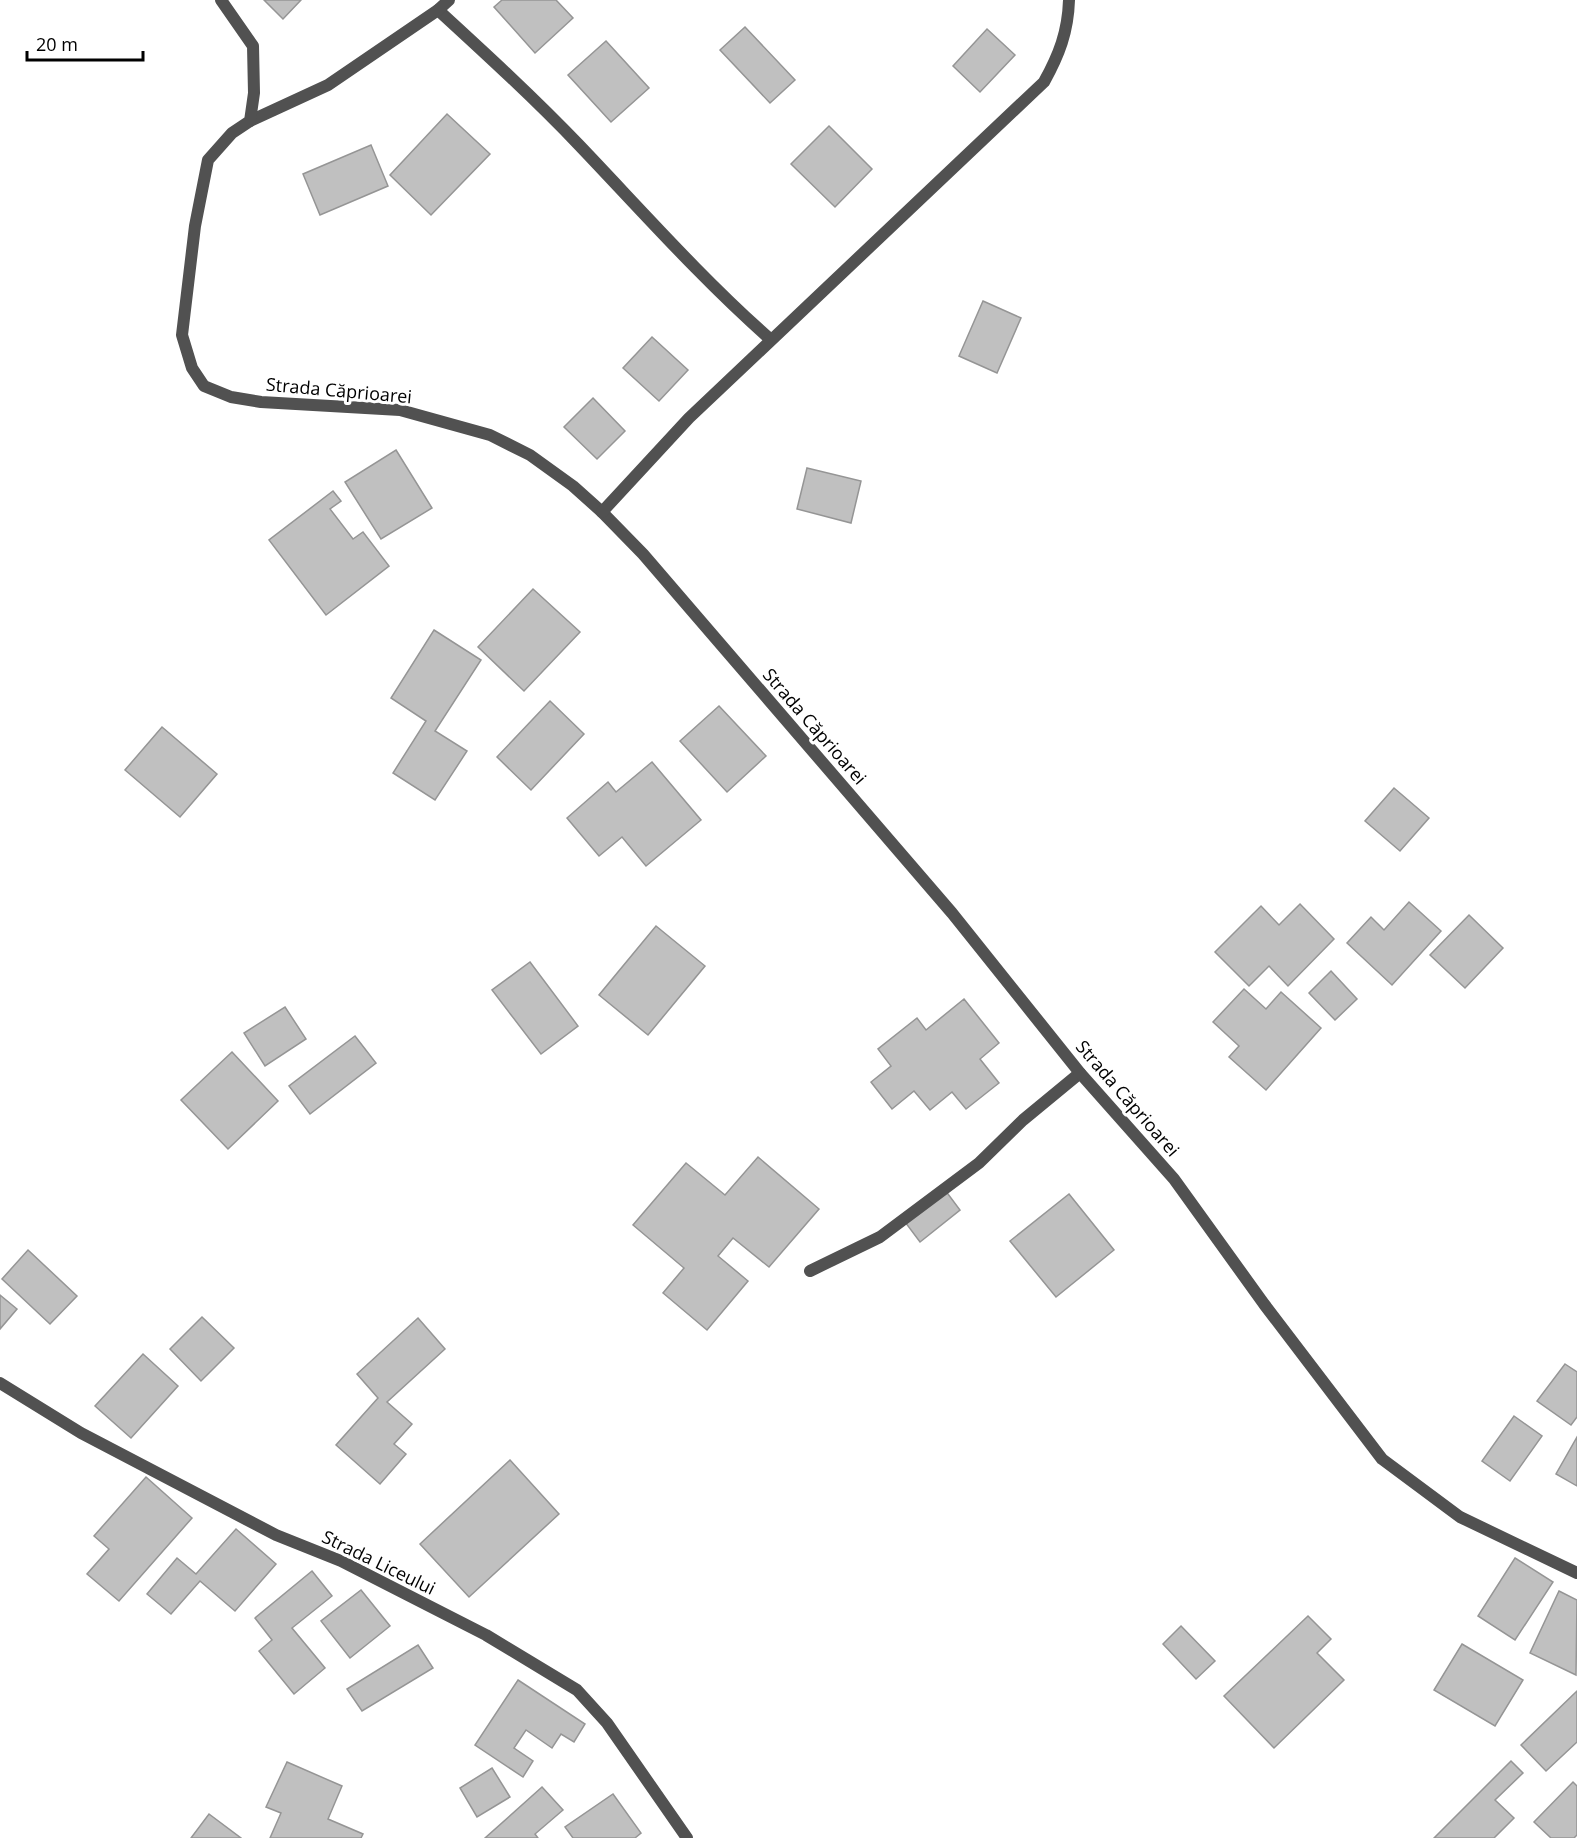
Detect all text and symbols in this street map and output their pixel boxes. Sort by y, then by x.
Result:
scale bar [27,24,142,62]
text: 20 m [36,32,78,56]
street label: Strada Căprioarei [265,372,413,408]
street label: Strada Căprioarei [758,663,872,789]
street label: Strada Căprioarei [1071,1035,1185,1161]
street label: Strada Liceului [318,1524,440,1600]

